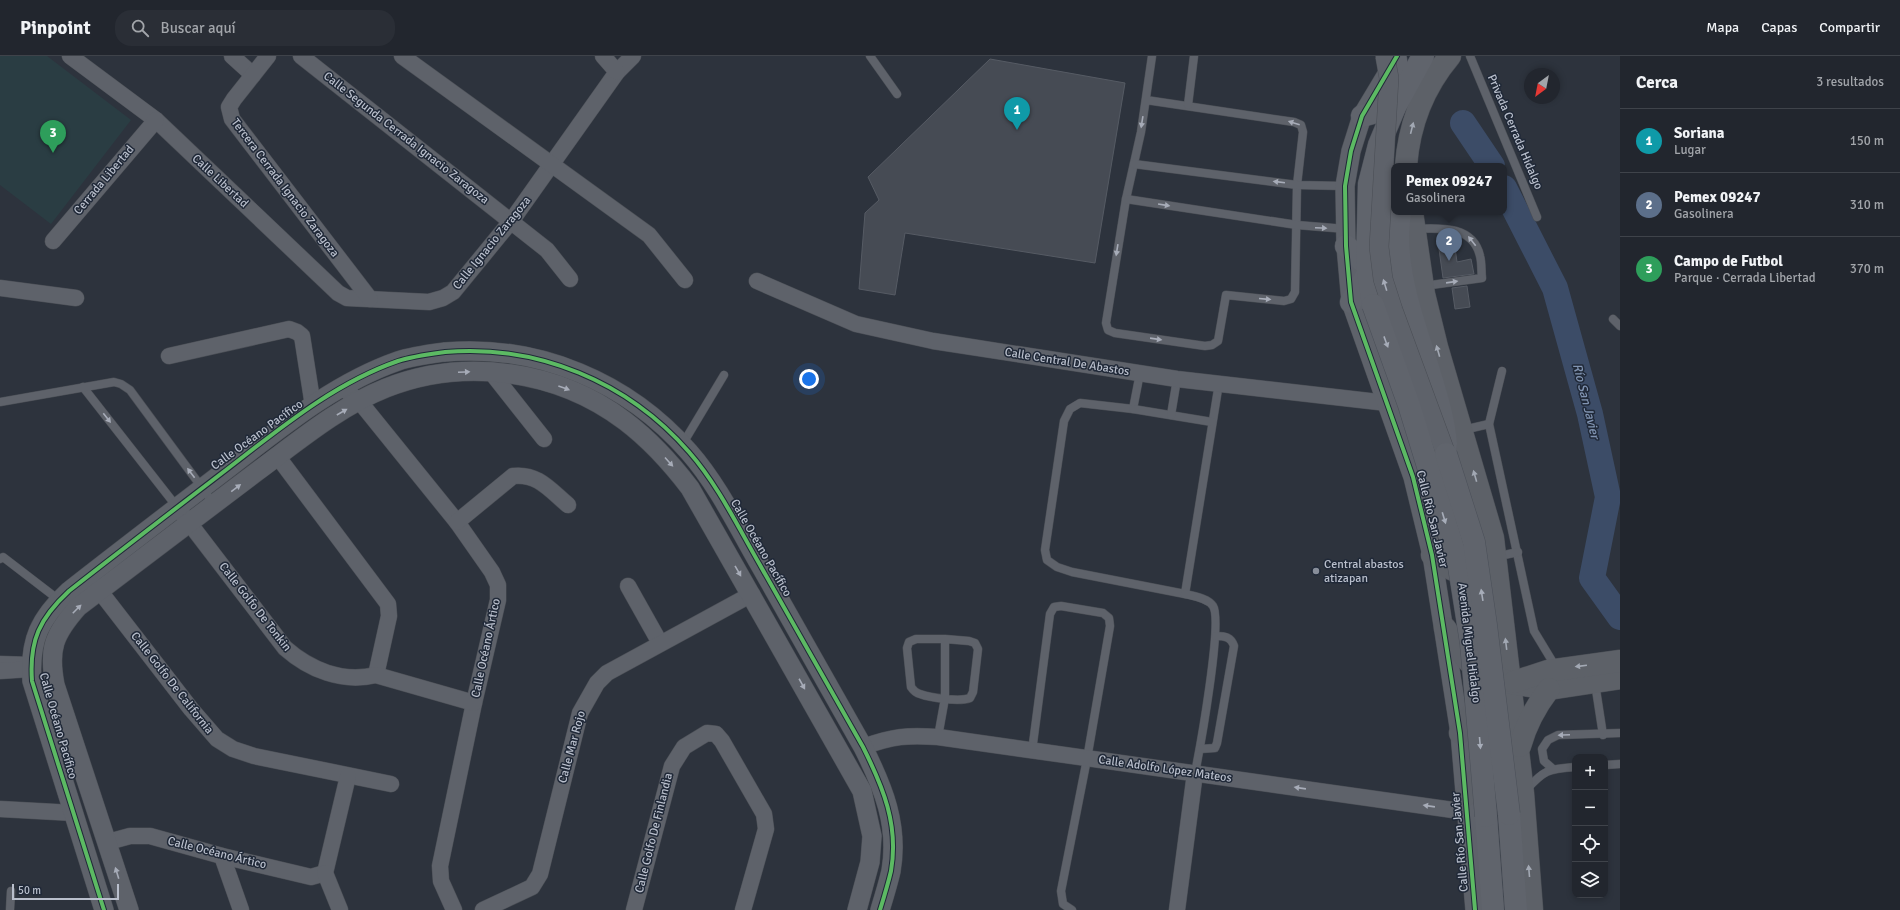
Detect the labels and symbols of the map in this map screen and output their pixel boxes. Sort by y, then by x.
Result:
north arrow [1524,68,1560,104]
street label: Calle Segunda Cerrada Ignacio Zaragoza [320,69,492,207]
street label: Privada Cerrada Hidalgo [1484,72,1546,192]
pin: 1 [1004,97,1030,130]
street label: Tercera Cerrada Ignacio Zaragoza [228,116,342,260]
one-way arrow [1139,116,1145,128]
pin: 3 [40,120,66,153]
one-way arrow [1288,120,1300,126]
one-way arrow [1409,121,1415,134]
street label: Cerrada Libertad [71,142,137,218]
street label: Calle Libertad [189,151,251,211]
one-way arrow [1273,179,1285,185]
street label: Calle Ignacio Zaragoza [450,193,534,293]
one-way arrow [1158,202,1170,208]
one-way arrow [1315,224,1327,231]
pin: 2 [1436,228,1462,261]
one-way arrow [1468,236,1476,247]
one-way arrow [1114,244,1120,256]
one-way arrow [1382,279,1388,291]
one-way arrow [1446,279,1458,285]
one-way arrow [1259,296,1271,302]
one-way arrow [1150,336,1162,342]
one-way arrow [1384,336,1390,348]
street label: Calle Central De Abastos [1004,345,1130,379]
one-way arrow [1435,345,1441,357]
water label: Río San Javier [1569,362,1604,443]
one-way arrow [458,369,471,375]
your location [799,369,819,389]
one-way arrow [558,385,570,391]
street label: Calle Océano Pacífico [208,397,306,473]
one-way arrow [336,409,347,416]
one-way arrow [103,413,111,424]
one-way arrow [664,457,673,466]
one-way arrow [187,468,195,478]
street label: Calle Río San Javier [1413,469,1452,570]
one-way arrow [1472,470,1478,482]
one-way arrow [231,484,241,492]
street label: Calle Océano Pacífico [727,497,795,599]
one-way arrow [1441,513,1447,525]
place label: Central abastos atizapan [1324,557,1404,586]
street label: Calle Golfo De Tonkin [216,560,294,654]
one-way arrow [735,565,742,577]
marker: Central abastos atizapan [1311,566,1321,576]
street label: Avenida Miguel Hidalgo [1454,582,1484,704]
one-way arrow [1479,589,1485,601]
street label: Calle Océano Ártico [468,597,504,699]
one-way arrow [72,604,82,614]
street label: Calle Golfo De California [127,629,217,737]
one-way arrow [1503,638,1509,651]
one-way arrow [1575,663,1587,669]
street label: Calle Océano Pacífico [36,671,80,781]
one-way arrow [799,679,806,690]
street label: Calle Mar Rojo [555,709,589,785]
one-way arrow [1558,732,1570,739]
one-way arrow [1477,737,1483,749]
street label: Calle Adolfo López Mateos [1097,752,1233,786]
street label: Calle Golfo De Finlandia [632,771,676,895]
one-way arrow [1294,785,1306,791]
street label: Calle Río San Javier [1448,791,1472,892]
one-way arrow [1423,803,1435,809]
street label: Calle Océano Ártico [166,833,268,873]
one-way arrow [1525,865,1532,877]
one-way arrow [114,866,120,878]
scale bar [12,882,119,901]

